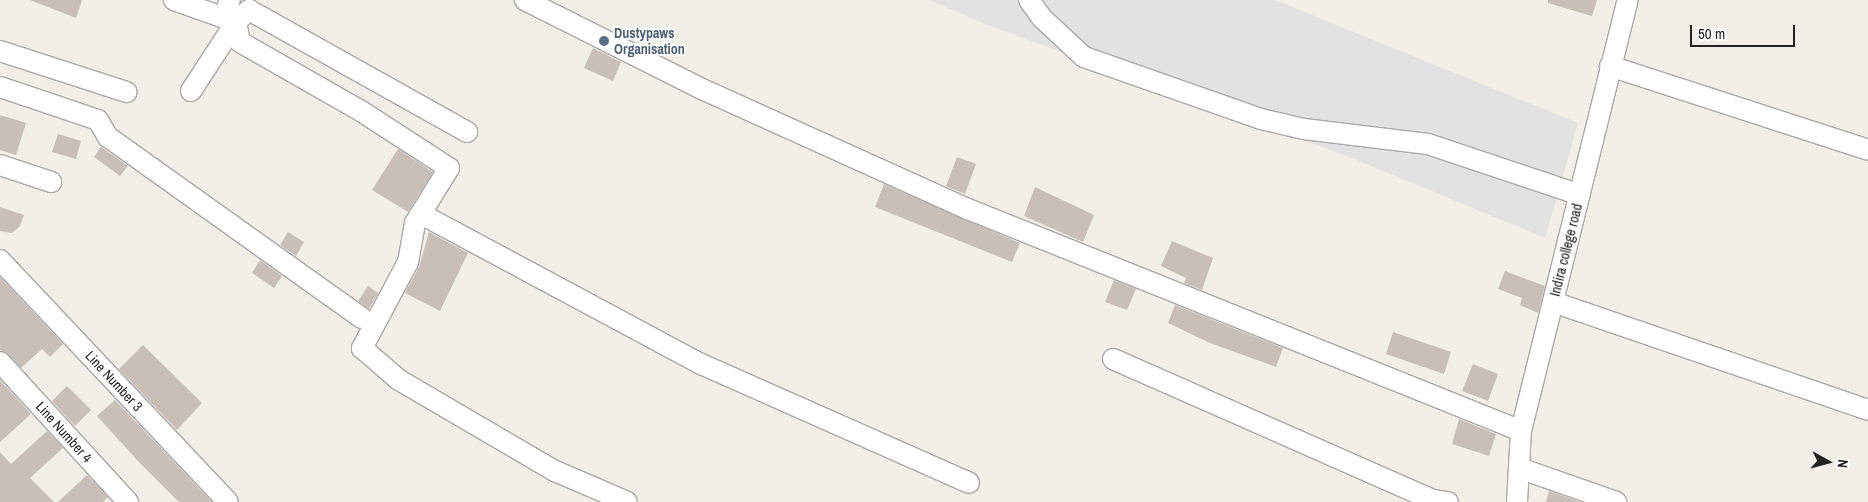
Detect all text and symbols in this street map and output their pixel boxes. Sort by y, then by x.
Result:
scale bar [1693,15,1798,47]
text: 50 m [1698,23,1725,44]
place label: Dustypaws Organisation [614,25,685,58]
marker: Dustypaws Organisation [598,35,610,47]
street label: Indira college road [1546,202,1586,298]
street label: Line Number 3 [82,348,146,414]
street label: Line Number 4 [32,398,96,466]
north arrow [1803,437,1853,487]
text: N [1833,459,1852,469]

